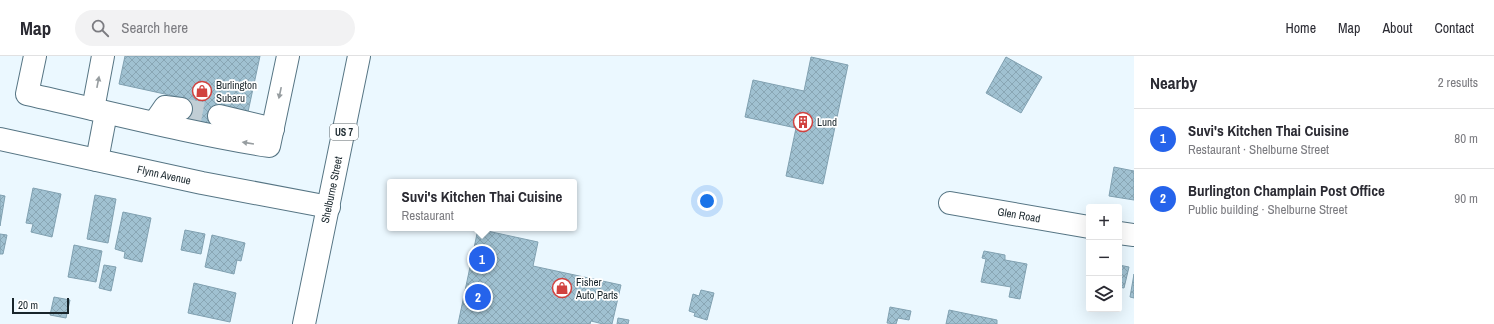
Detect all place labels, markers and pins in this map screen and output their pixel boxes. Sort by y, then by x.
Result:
place label: Burlington Subaru [216,78,257,105]
shop icon: Burlington Subaru [191,80,213,102]
building icon: Lund [792,111,814,133]
place label: Lund [817,115,837,129]
pin: 1 [469,244,495,274]
place label: Fisher Auto Parts [575,275,619,302]
shop icon: Fisher Auto Parts [551,277,573,299]
pin: 2 [465,282,491,312]

